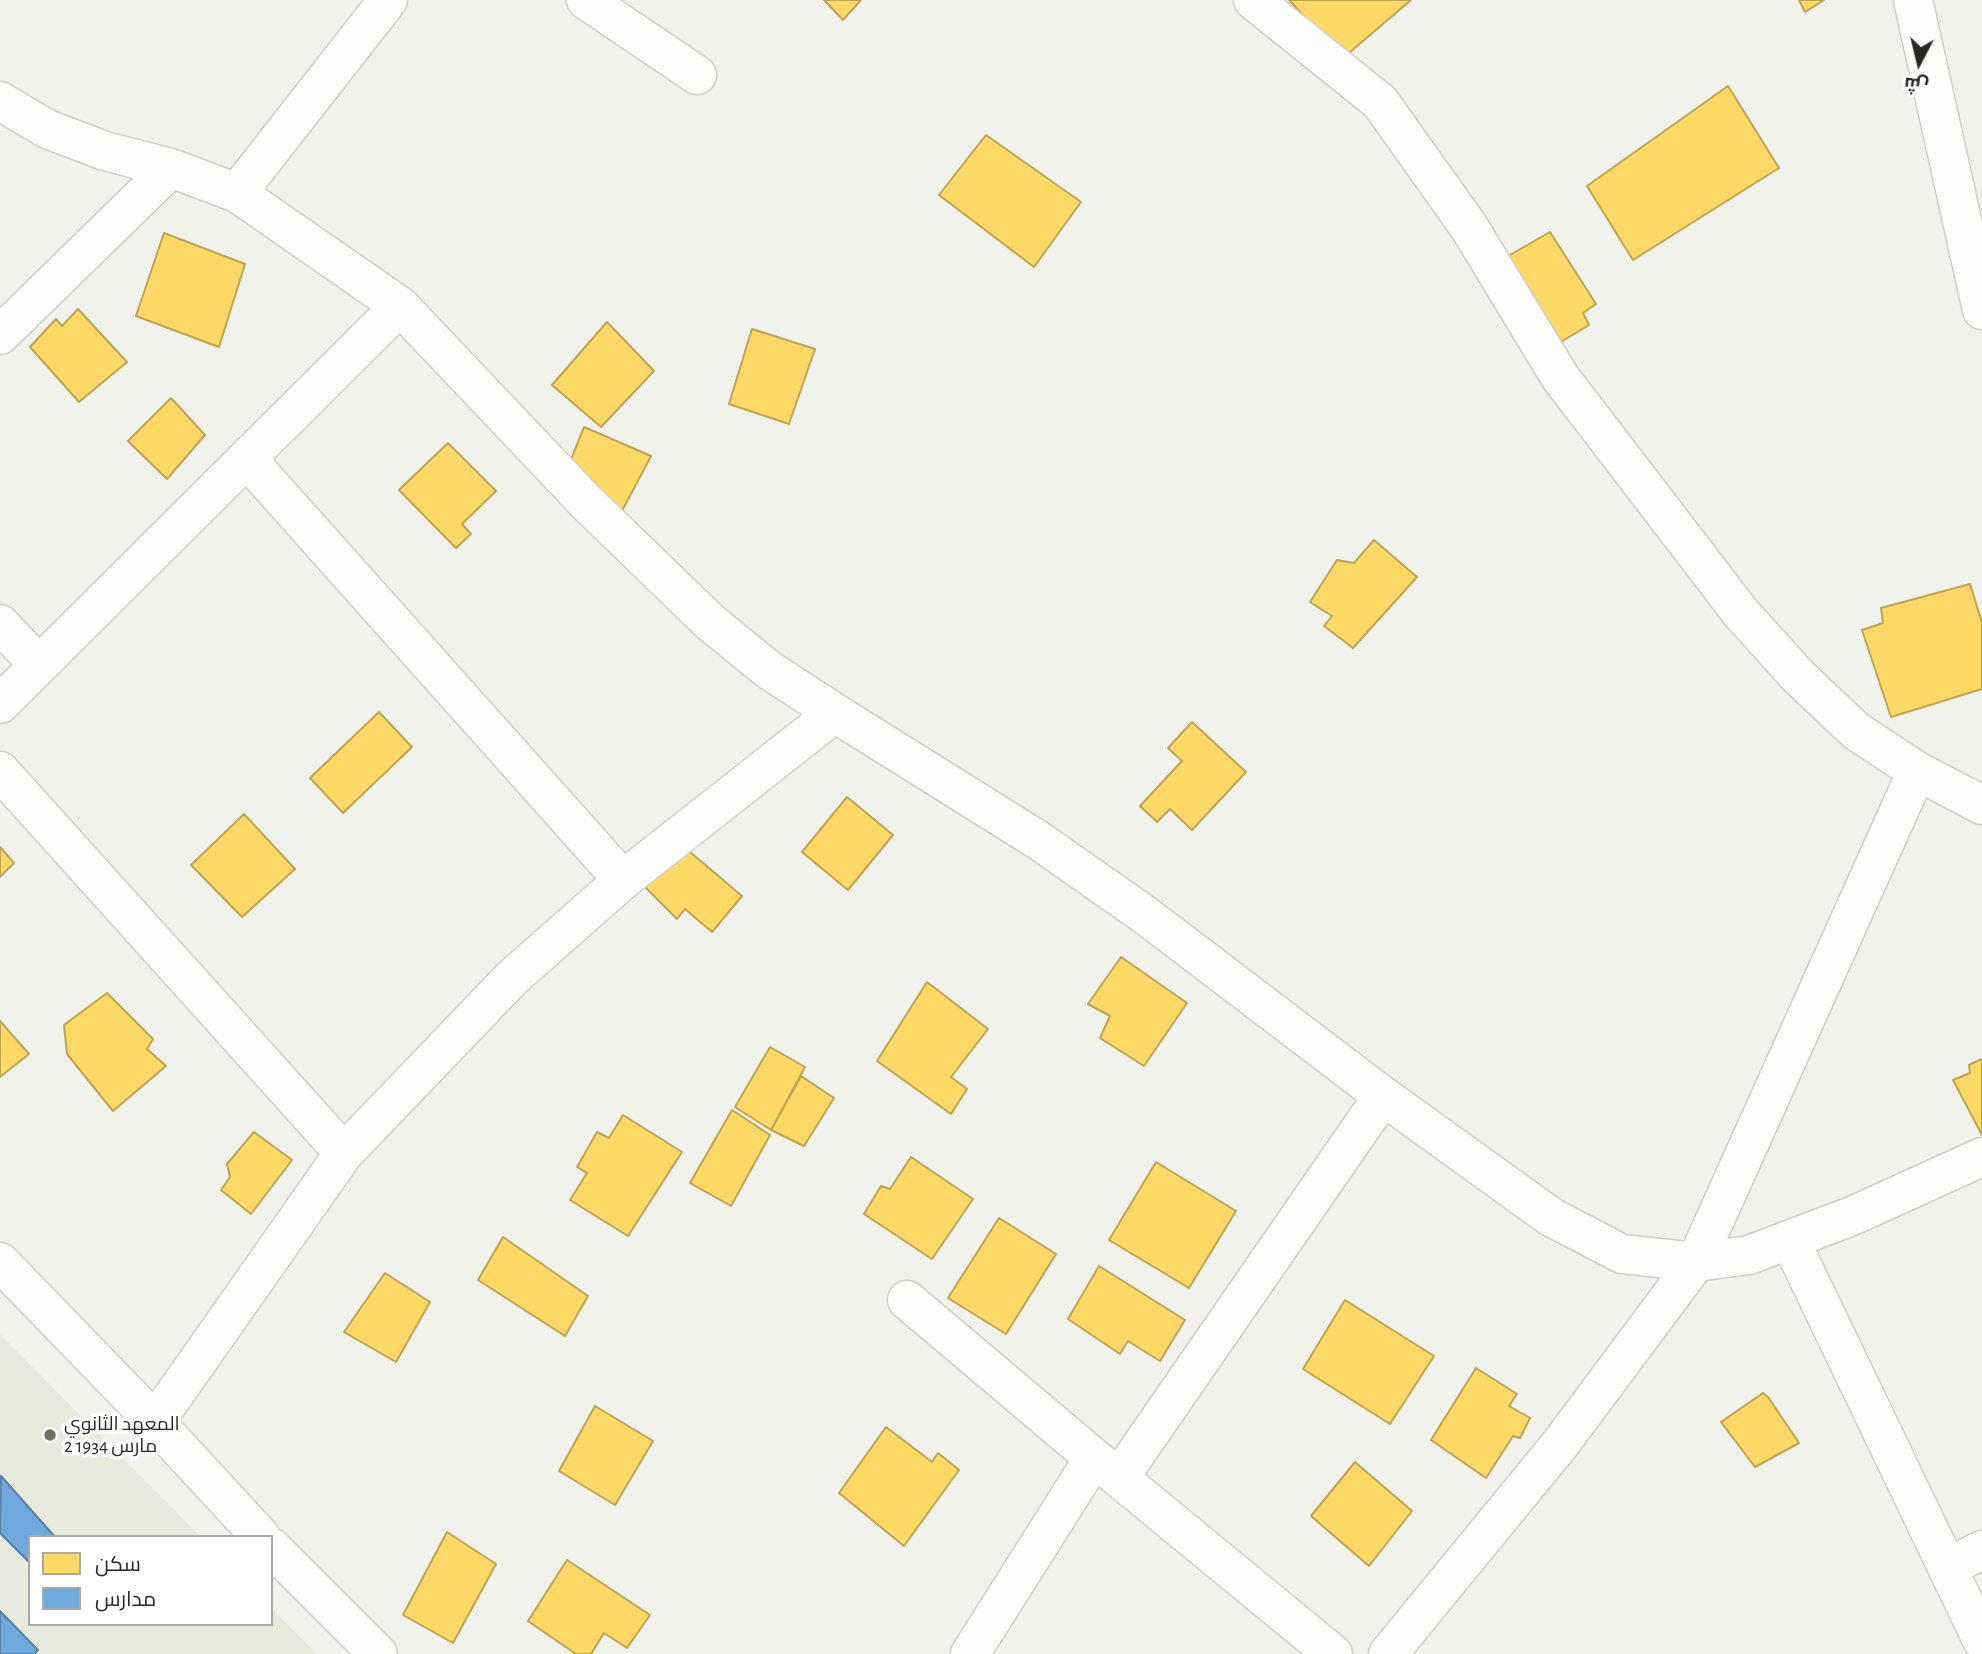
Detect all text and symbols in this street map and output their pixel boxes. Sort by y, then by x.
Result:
north arrow [1884,28,1954,98]
text: ش [1903,73,1930,95]
place label: المعهد الثانوي 2 مارس 1934 [64,1413,180,1457]
marker: المعهد الثانوي 2 مارس 1934 [42,1427,58,1443]
legend [28,1535,273,1626]
text: سكن [95,1554,141,1575]
text: مدارس [95,1589,156,1610]

